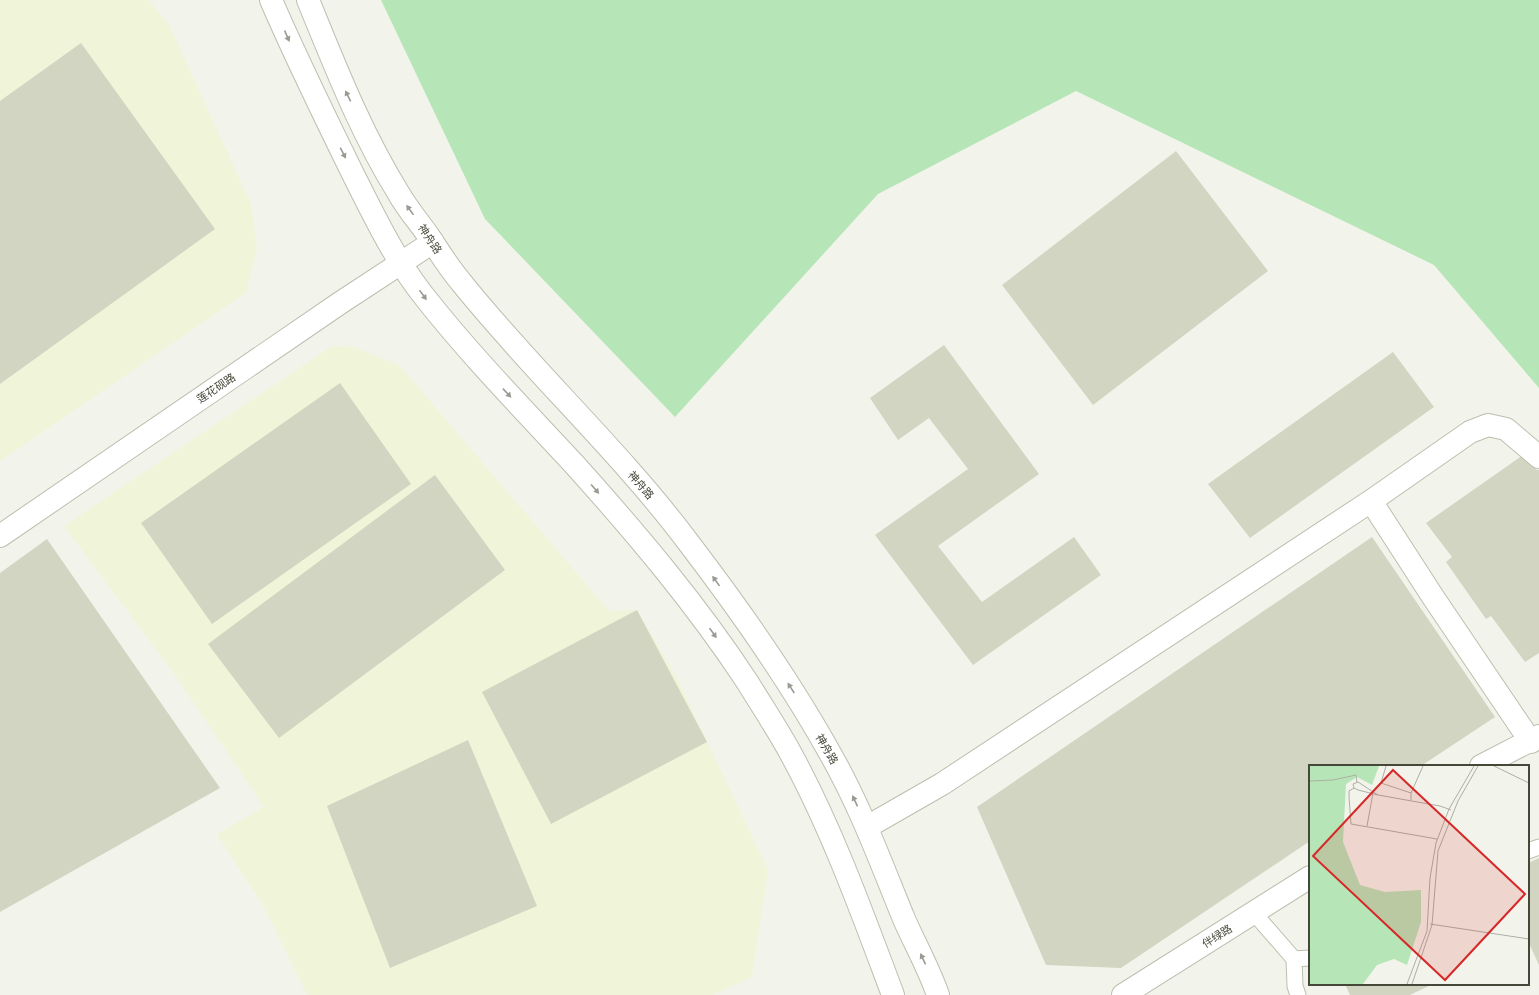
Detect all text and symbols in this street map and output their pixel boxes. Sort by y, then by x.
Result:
one-way arrow [284,30,290,42]
one-way arrow [345,90,351,102]
one-way arrow [339,147,346,159]
one-way arrow [406,205,414,216]
street label: 神舟路 [415,221,445,257]
one-way arrow [419,289,427,300]
street label: 莲花砚路 [194,370,238,406]
one-way arrow [503,388,512,399]
street label: 神舟路 [625,468,657,502]
one-way arrow [591,484,600,494]
one-way arrow [712,576,721,587]
one-way arrow [709,628,717,639]
one-way arrow [787,682,794,694]
street label: 神舟路 [813,731,841,767]
inset map [1309,765,1529,985]
one-way arrow [852,795,858,807]
street label: 伴绿路 [1199,921,1235,951]
one-way arrow [920,953,926,965]

